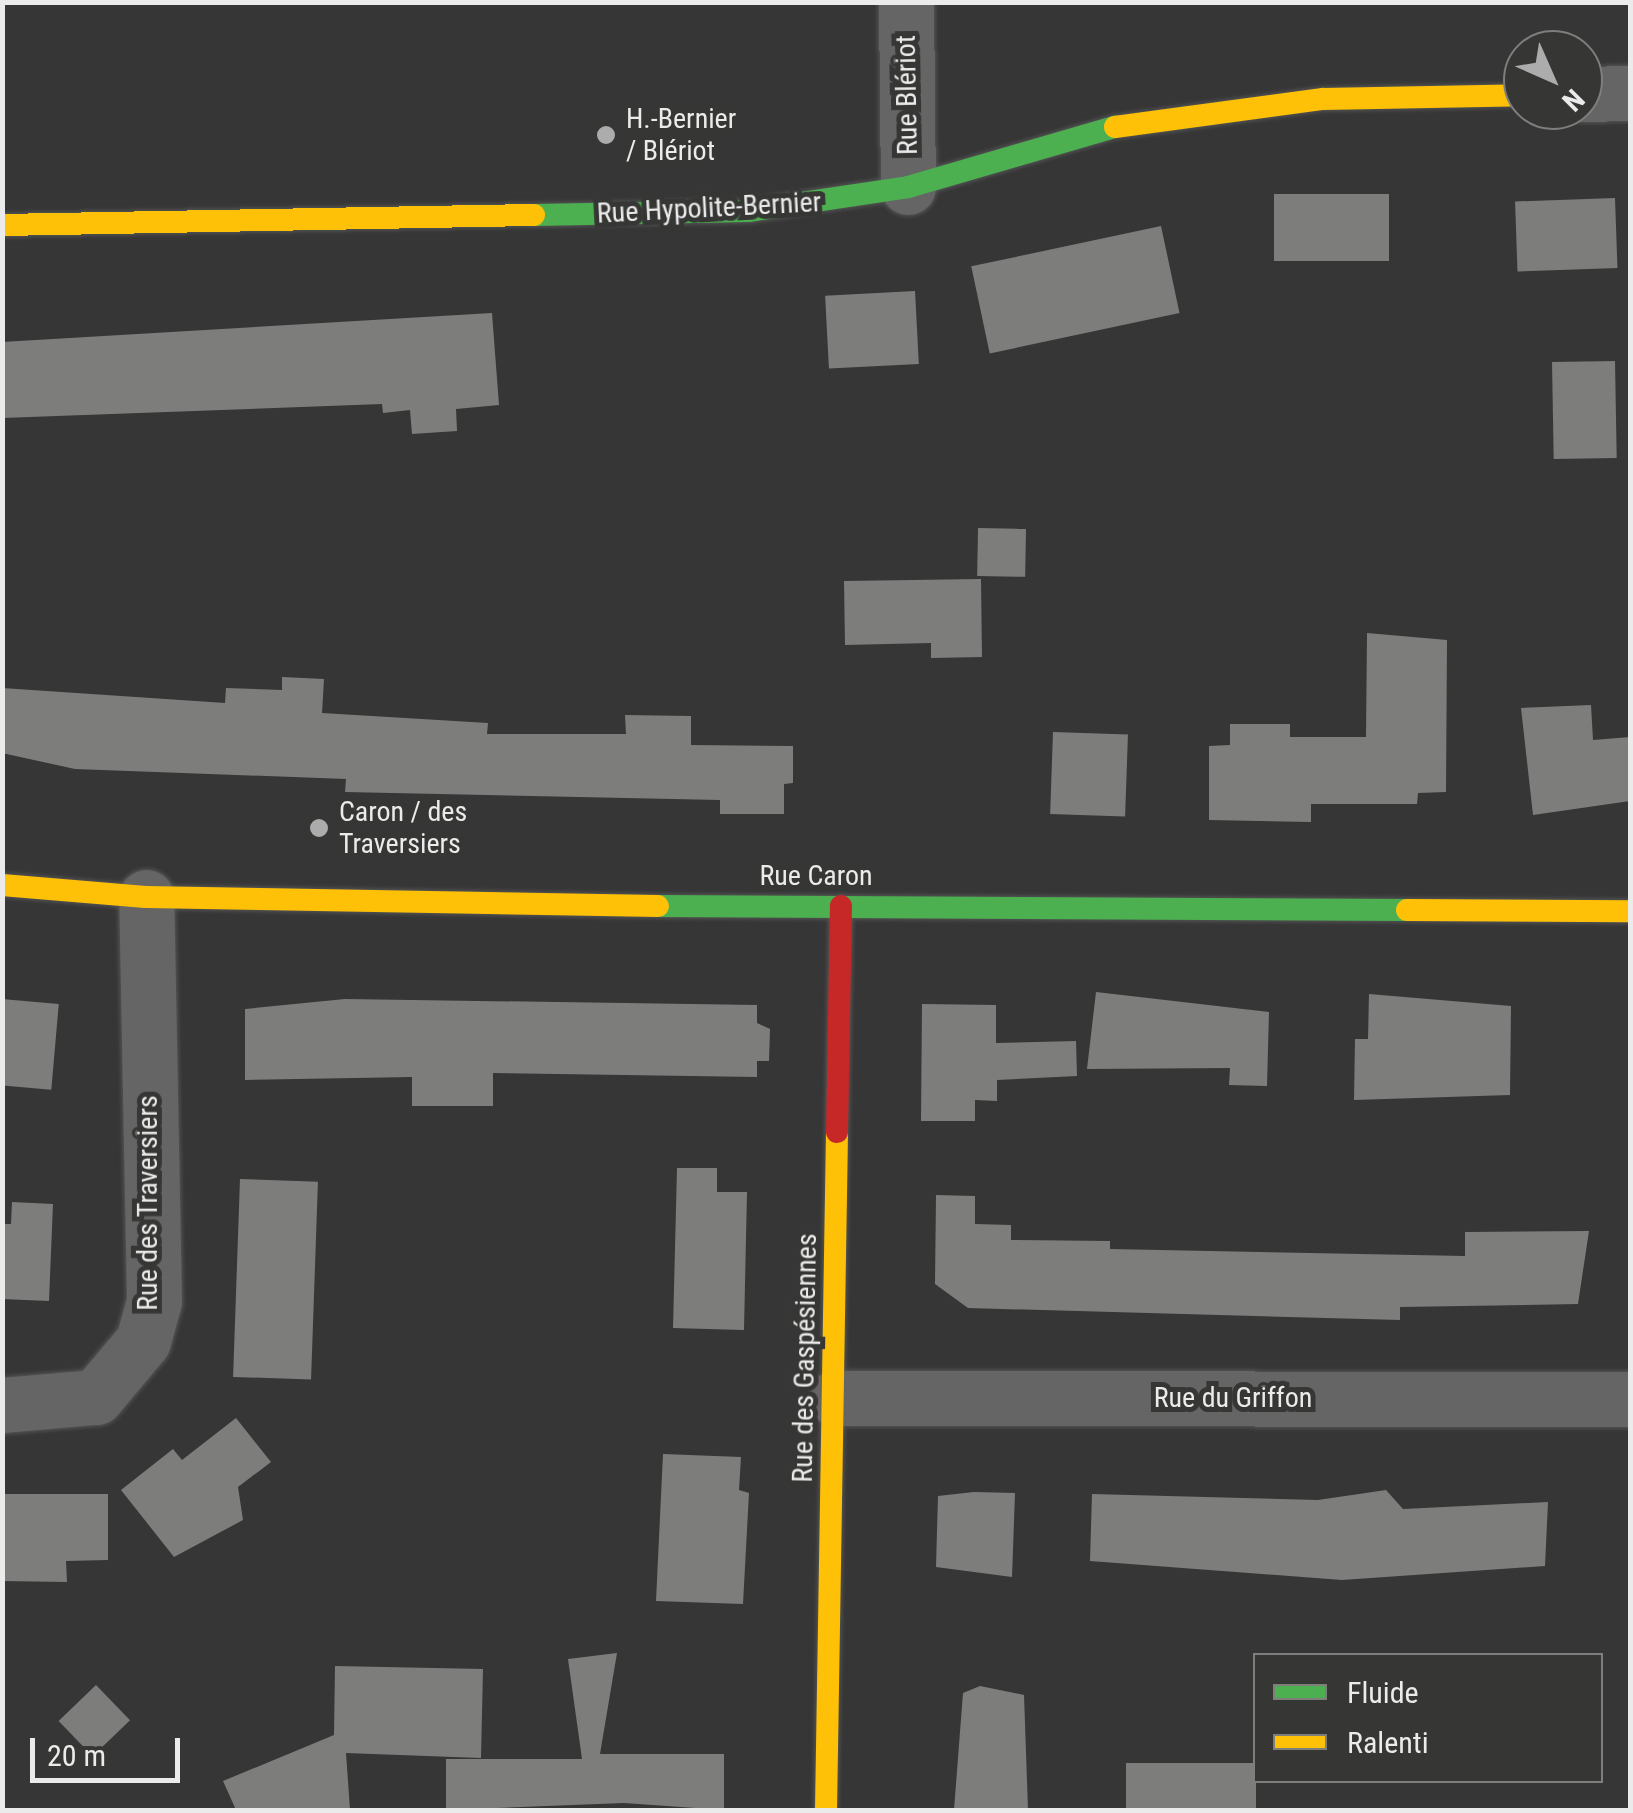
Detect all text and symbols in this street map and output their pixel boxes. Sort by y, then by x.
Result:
north arrow [1503,30,1603,130]
street label: Rue Blériot [889,35,925,155]
text: N [1555,82,1591,118]
place label: H.-Bernier / Blériot [626,102,736,168]
marker: H.-Bernier / Blériot [595,124,617,146]
street label: Rue Hypolite-Bernier [596,185,822,231]
place label: Caron / des Traversiers [339,795,467,861]
marker: Caron / des Traversiers [308,817,330,839]
street label: Rue Caron [759,859,873,893]
street label: Rue des Traversiers [131,1095,165,1311]
street label: Rue des Gaspésiennes [786,1233,824,1483]
street label: Rue du Griffon [1154,1381,1312,1415]
legend [1253,1653,1603,1783]
text: Fluide [1347,1675,1419,1710]
scale bar [35,1718,185,1780]
text: Ralenti [1347,1725,1429,1760]
text: 20 m [47,1738,106,1773]

